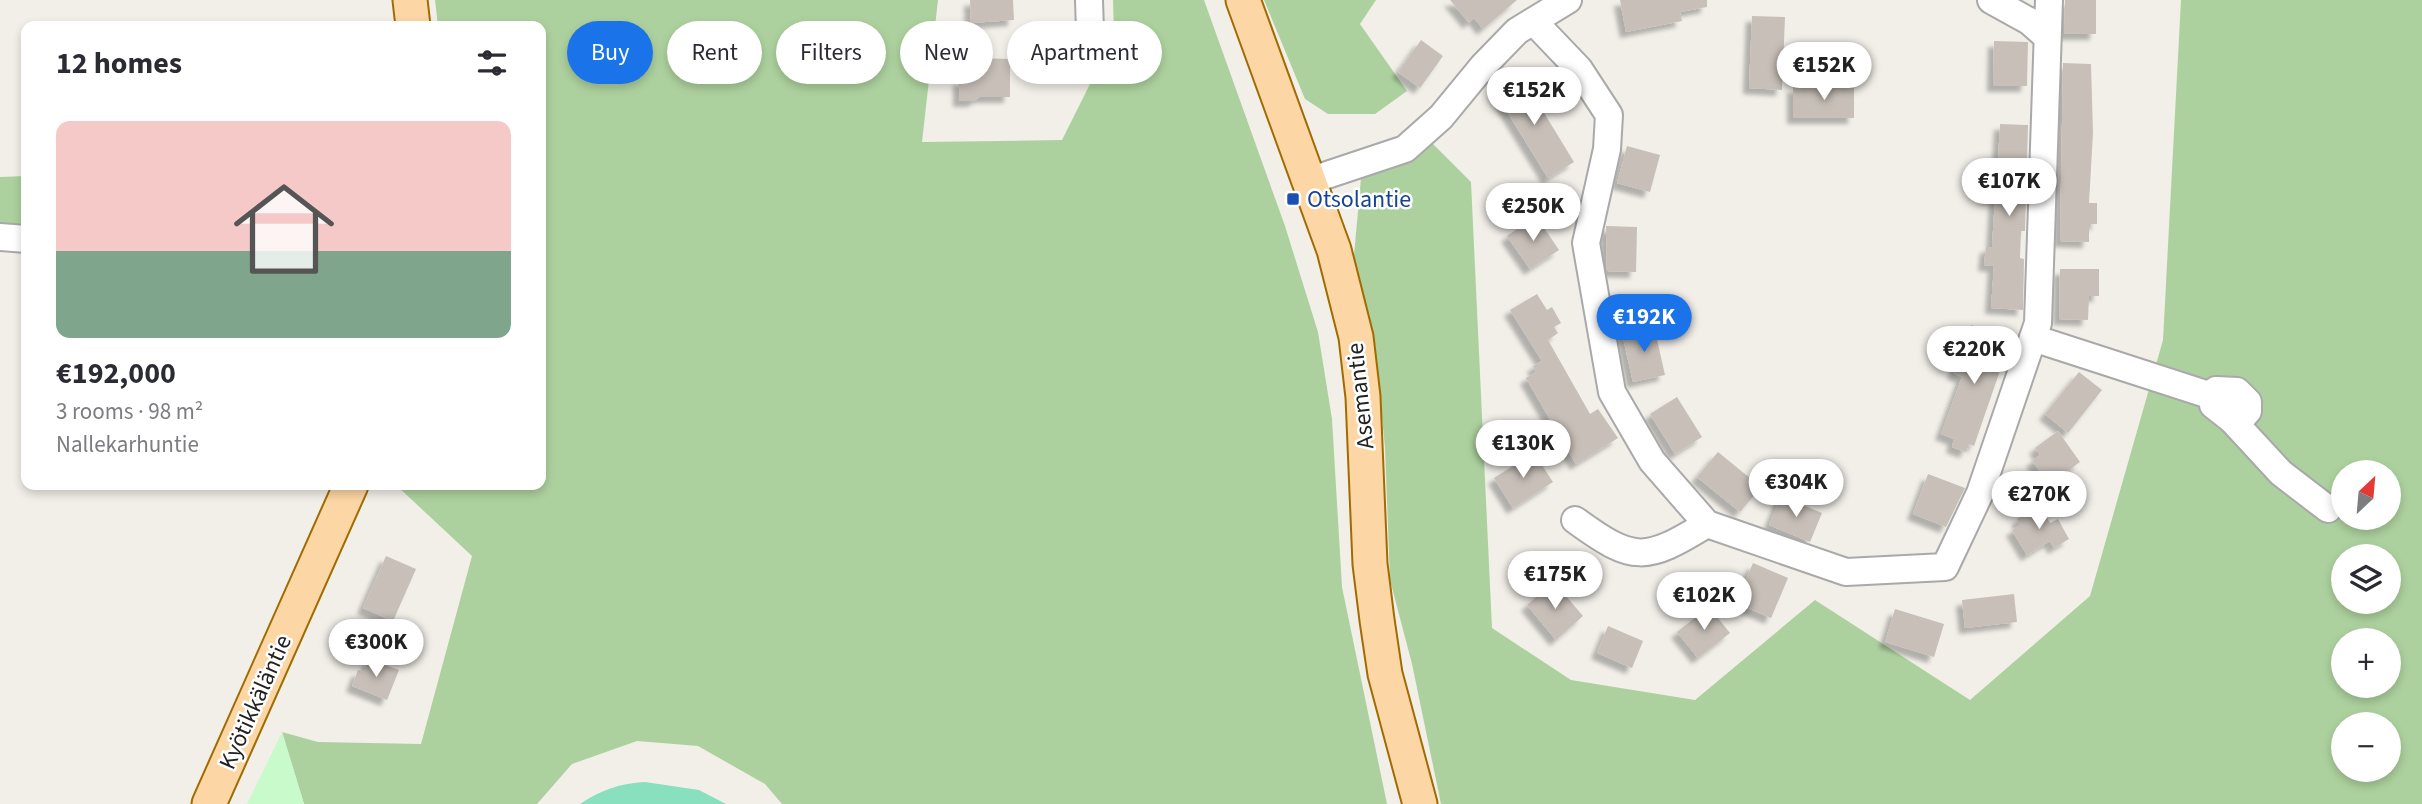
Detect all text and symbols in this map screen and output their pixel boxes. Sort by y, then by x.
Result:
chip: Buy [567,21,653,84]
chip: Rent [667,21,762,84]
chip: Filters [776,21,886,84]
chip: New [900,21,993,84]
chip: Apartment [1007,21,1162,84]
text: 12 homes [56,42,182,85]
pin: €152K [1775,42,1873,102]
icon: filters [473,44,511,82]
text: €152K [1793,48,1855,81]
pin: €152K [1485,68,1583,127]
text: €152K [1503,73,1565,106]
pin: €107K [1960,158,2058,218]
text: €107K [1978,164,2040,197]
icon: home [221,166,347,292]
place label: Otsolantie [1307,182,1411,217]
pin: €250K [1484,184,1582,243]
text: €250K [1502,189,1564,222]
marker: Otsolantie [1285,191,1301,207]
pin: €192K [1595,294,1693,354]
text: €192K [1613,300,1675,333]
pin: €220K [1925,326,2023,386]
text: €220K [1943,332,2005,365]
street label: Asemantie [1338,341,1383,451]
text: €192,000 [56,352,176,395]
text: 3 rooms · 98 m² [56,395,203,428]
pin: €130K [1474,420,1572,480]
text: €130K [1492,426,1554,459]
text: Nallekarhuntie [56,428,199,461]
pin: €304K [1747,460,1845,519]
north arrow [2331,460,2401,530]
map controls [2331,460,2401,782]
text: €304K [1765,465,1827,498]
pin: €270K [1990,472,2088,531]
text: €270K [2008,477,2070,510]
button: layers [2331,544,2401,614]
pin: €175K [1506,552,1604,611]
text: €175K [1524,557,1586,590]
pin: €102K [1655,572,1753,632]
text: €102K [1673,578,1735,611]
pin: €300K [327,620,425,679]
text: €300K [345,625,407,658]
button: + [2331,628,2401,698]
street label: Kyötikkäläntie [210,629,301,775]
button: − [2331,712,2401,782]

